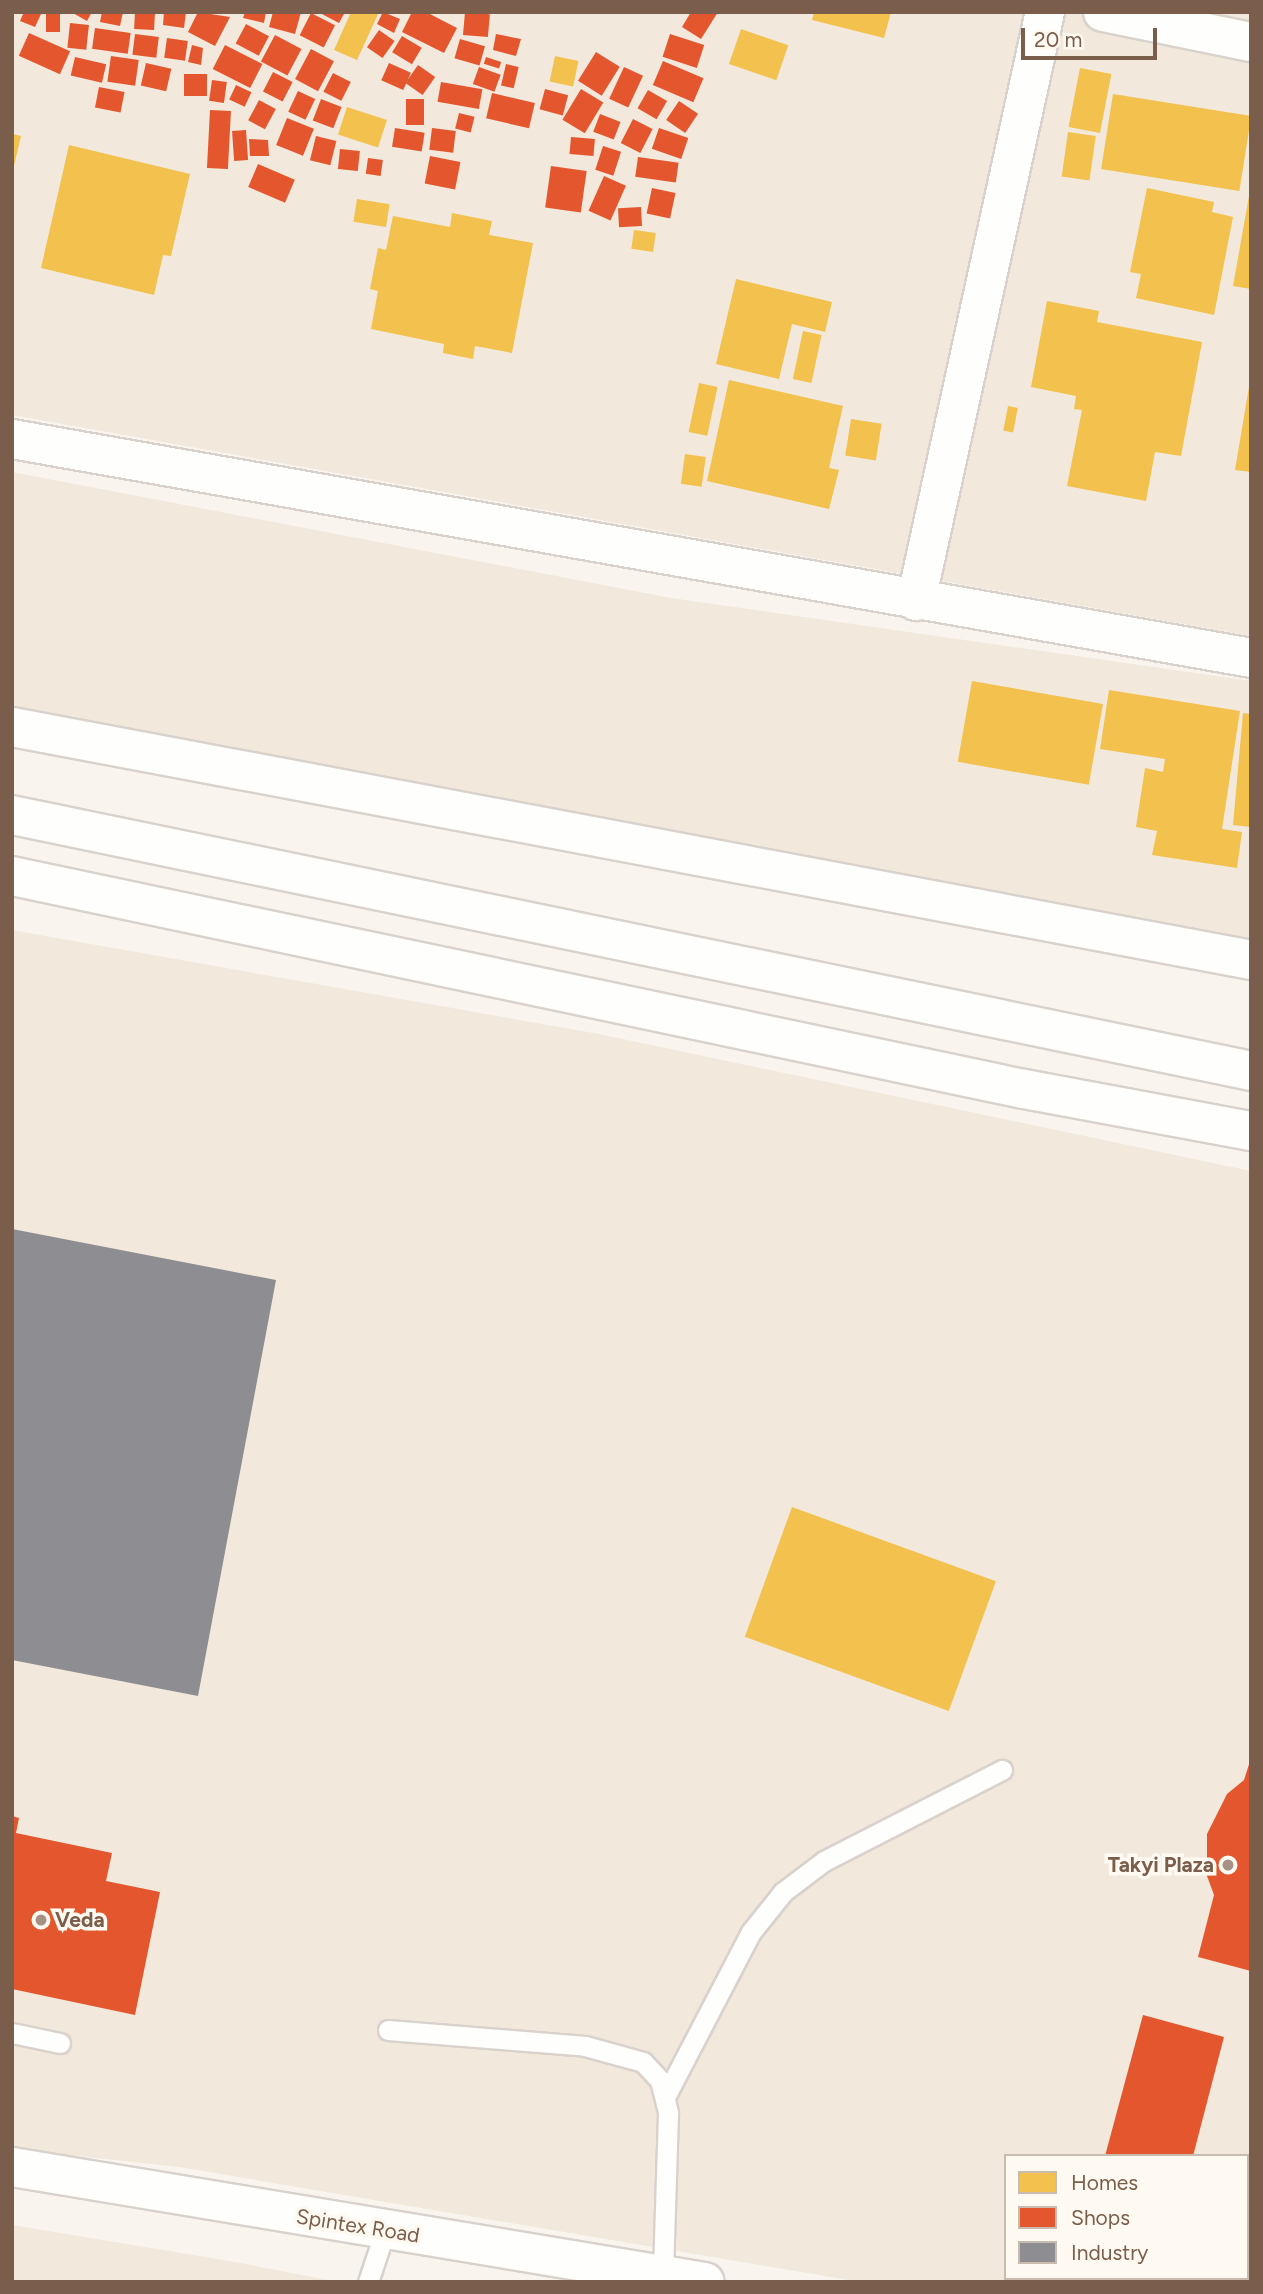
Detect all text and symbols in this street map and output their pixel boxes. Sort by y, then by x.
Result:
scale bar [1025,14,1162,58]
text: 20 m [1034,27,1082,52]
place label: Takyi Plaza [1108,1852,1214,1878]
marker: Takyi Plaza [1220,1857,1236,1873]
place label: Veda [55,1907,105,1933]
marker: Veda [33,1912,49,1928]
legend [1004,2154,1249,2280]
text: Homes [1071,2170,1138,2195]
street label: Spintex Road [294,2204,422,2248]
text: Shops [1071,2205,1130,2230]
text: Industry [1071,2240,1148,2265]

